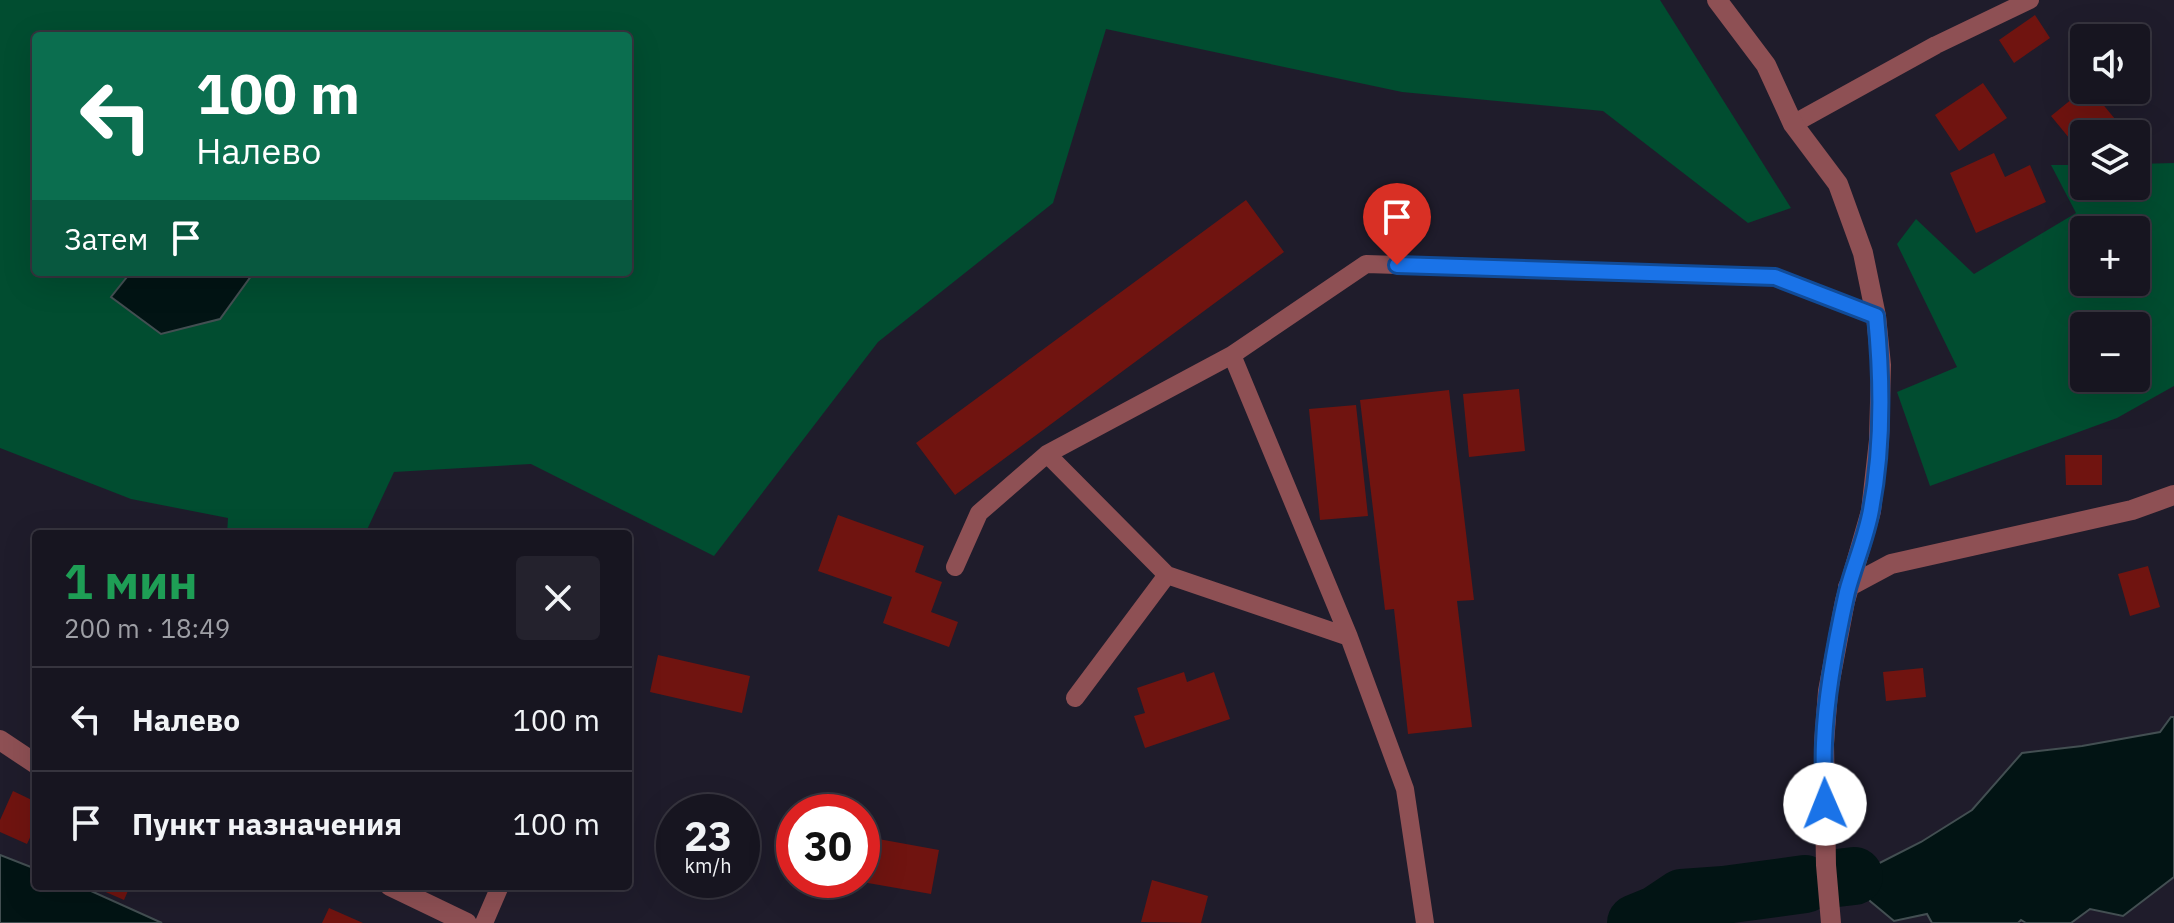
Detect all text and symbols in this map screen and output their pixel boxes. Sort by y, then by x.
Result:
map controls [2070,24,2150,392]
button: sound [2070,24,2150,104]
text: 100 m [196,57,360,129]
icon: left [64,64,168,168]
button: layers [2070,120,2150,200]
text: Налево [196,127,321,174]
pin [1363,183,1431,265]
icon: arrive [1375,195,1419,239]
icon: arrive [164,216,208,260]
button: + [2070,216,2150,296]
text: Затем [64,219,148,258]
button: − [2070,312,2150,392]
text: 1 мин [64,550,198,612]
button: close [516,556,600,640]
text: 200 m · 18:49 [64,611,230,645]
icon: left [64,697,108,741]
text: Налево [132,700,240,739]
text: 100 m [513,700,600,739]
position arrow [1783,762,1867,846]
speed limit sign: 30 [776,794,880,898]
icon: arrive [64,801,108,845]
text: Пункт назначения [132,804,402,843]
text: 100 m [513,804,600,843]
text: 23 [684,810,732,862]
text: km/h [684,852,732,879]

